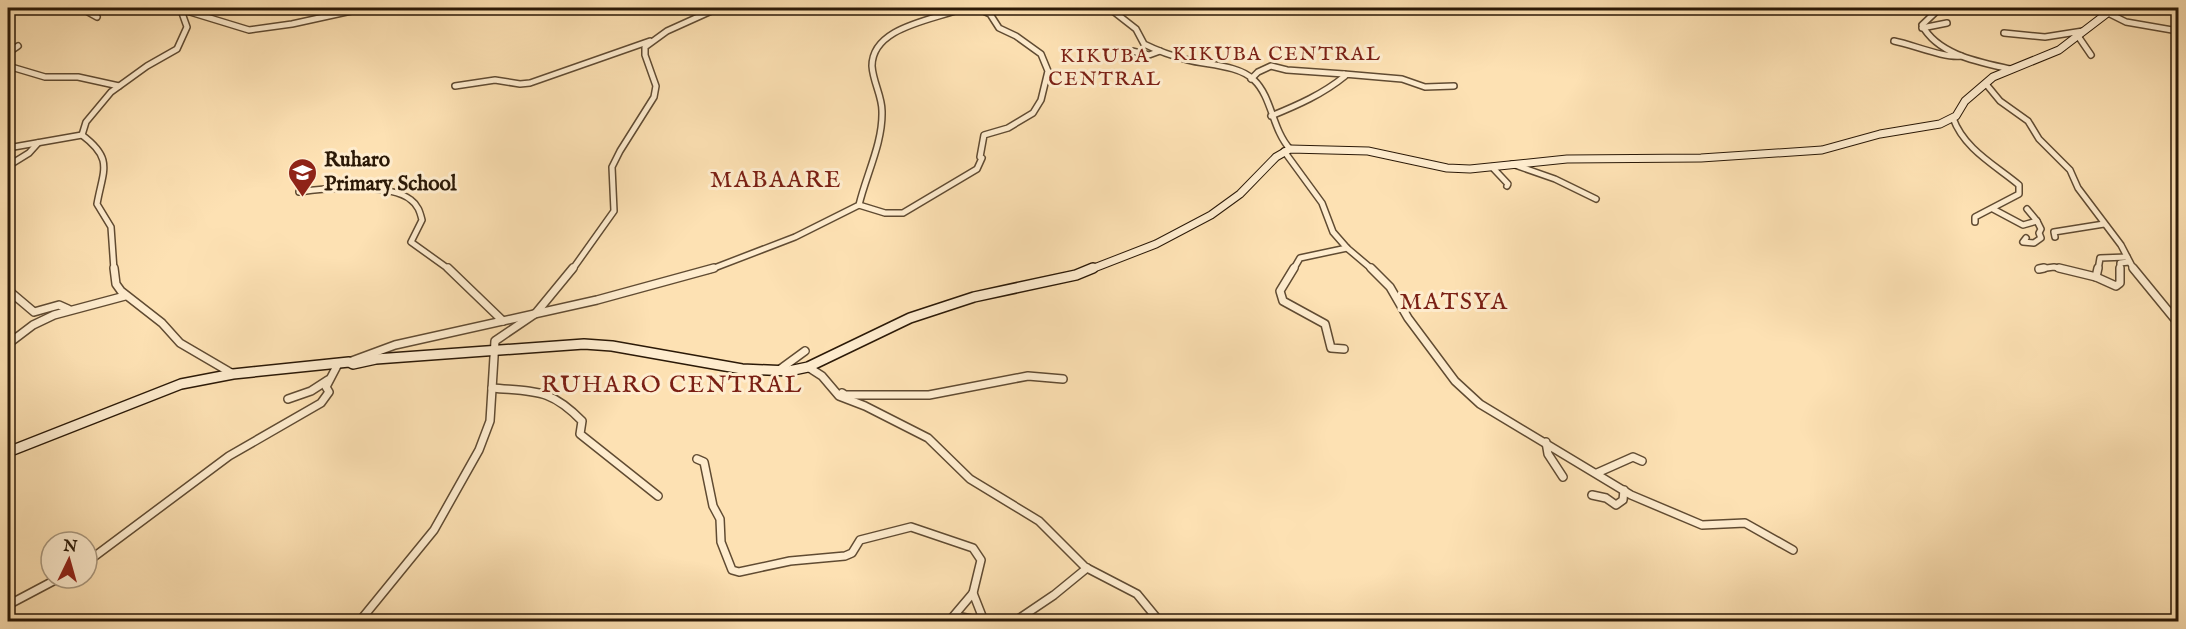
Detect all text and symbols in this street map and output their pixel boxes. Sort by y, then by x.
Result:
district label: KIKUBA CENTRAL [1172,42,1382,67]
district label: KIKUBA CENTRAL [1048,44,1162,92]
place label: Ruharo Primary School [324,147,458,198]
school or university icon: Ruharo Primary School [287,156,319,198]
district label: MABAARE [710,165,842,196]
district label: MATSYA [1400,287,1508,318]
district label: RUHARO CENTRAL [541,370,803,401]
north arrow [39,530,99,590]
text: N [61,536,78,558]

